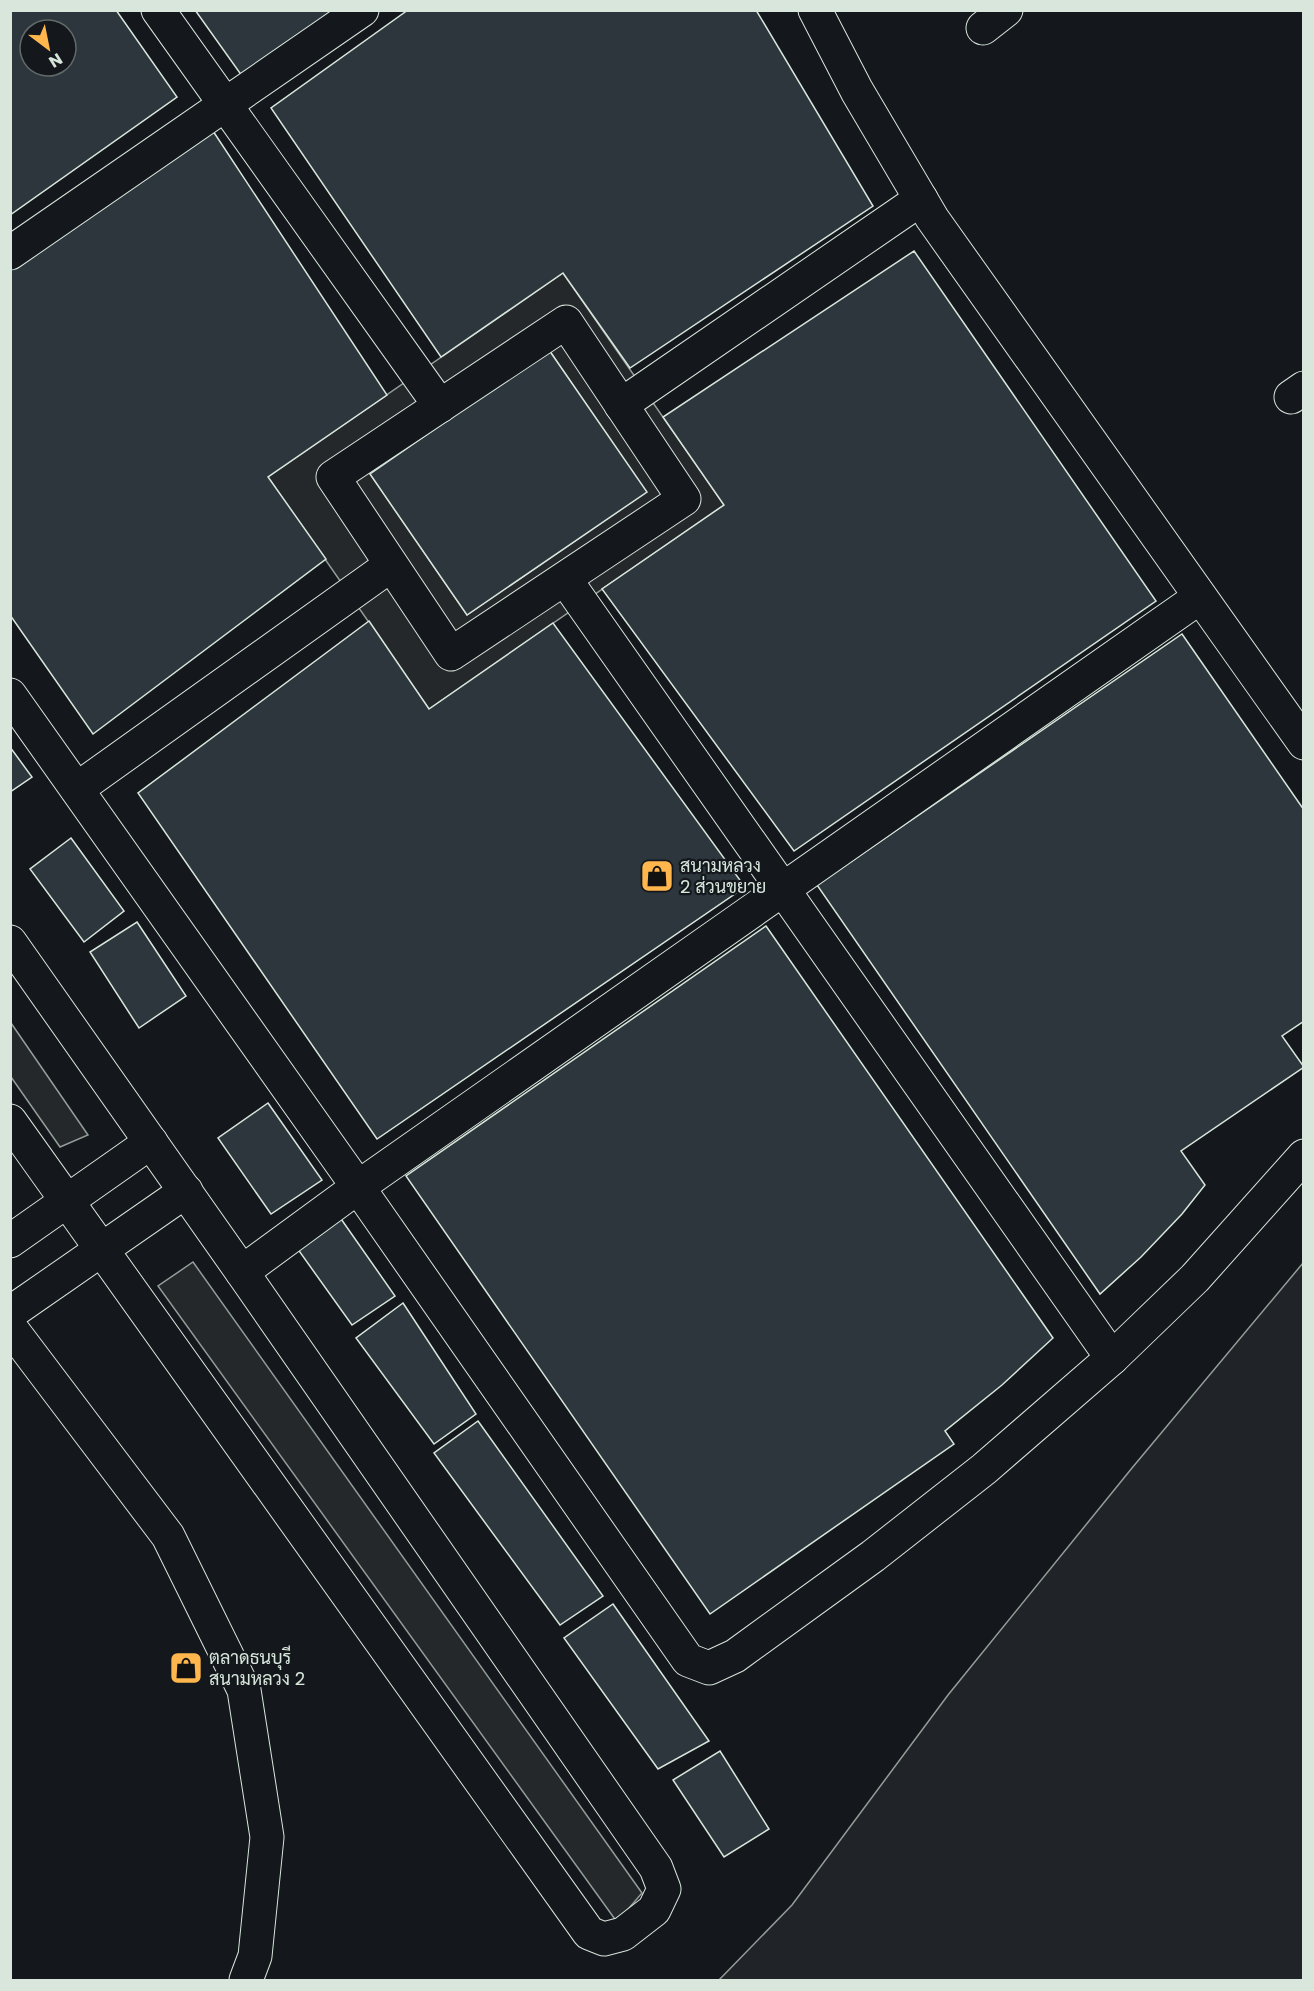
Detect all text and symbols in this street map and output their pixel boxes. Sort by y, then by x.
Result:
north arrow [18,18,78,78]
text: N [44,47,67,73]
place label: สนามหลวง 2 ส่วนขยาย [680,853,766,899]
shop icon: สนามหลวง 2 ส่วนขยาย [639,858,675,894]
place label: ตลาดธนบุรี สนามหลวง 2 [209,1645,305,1691]
shop icon: ตลาดธนบุรี สนามหลวง 2 [168,1650,204,1686]

